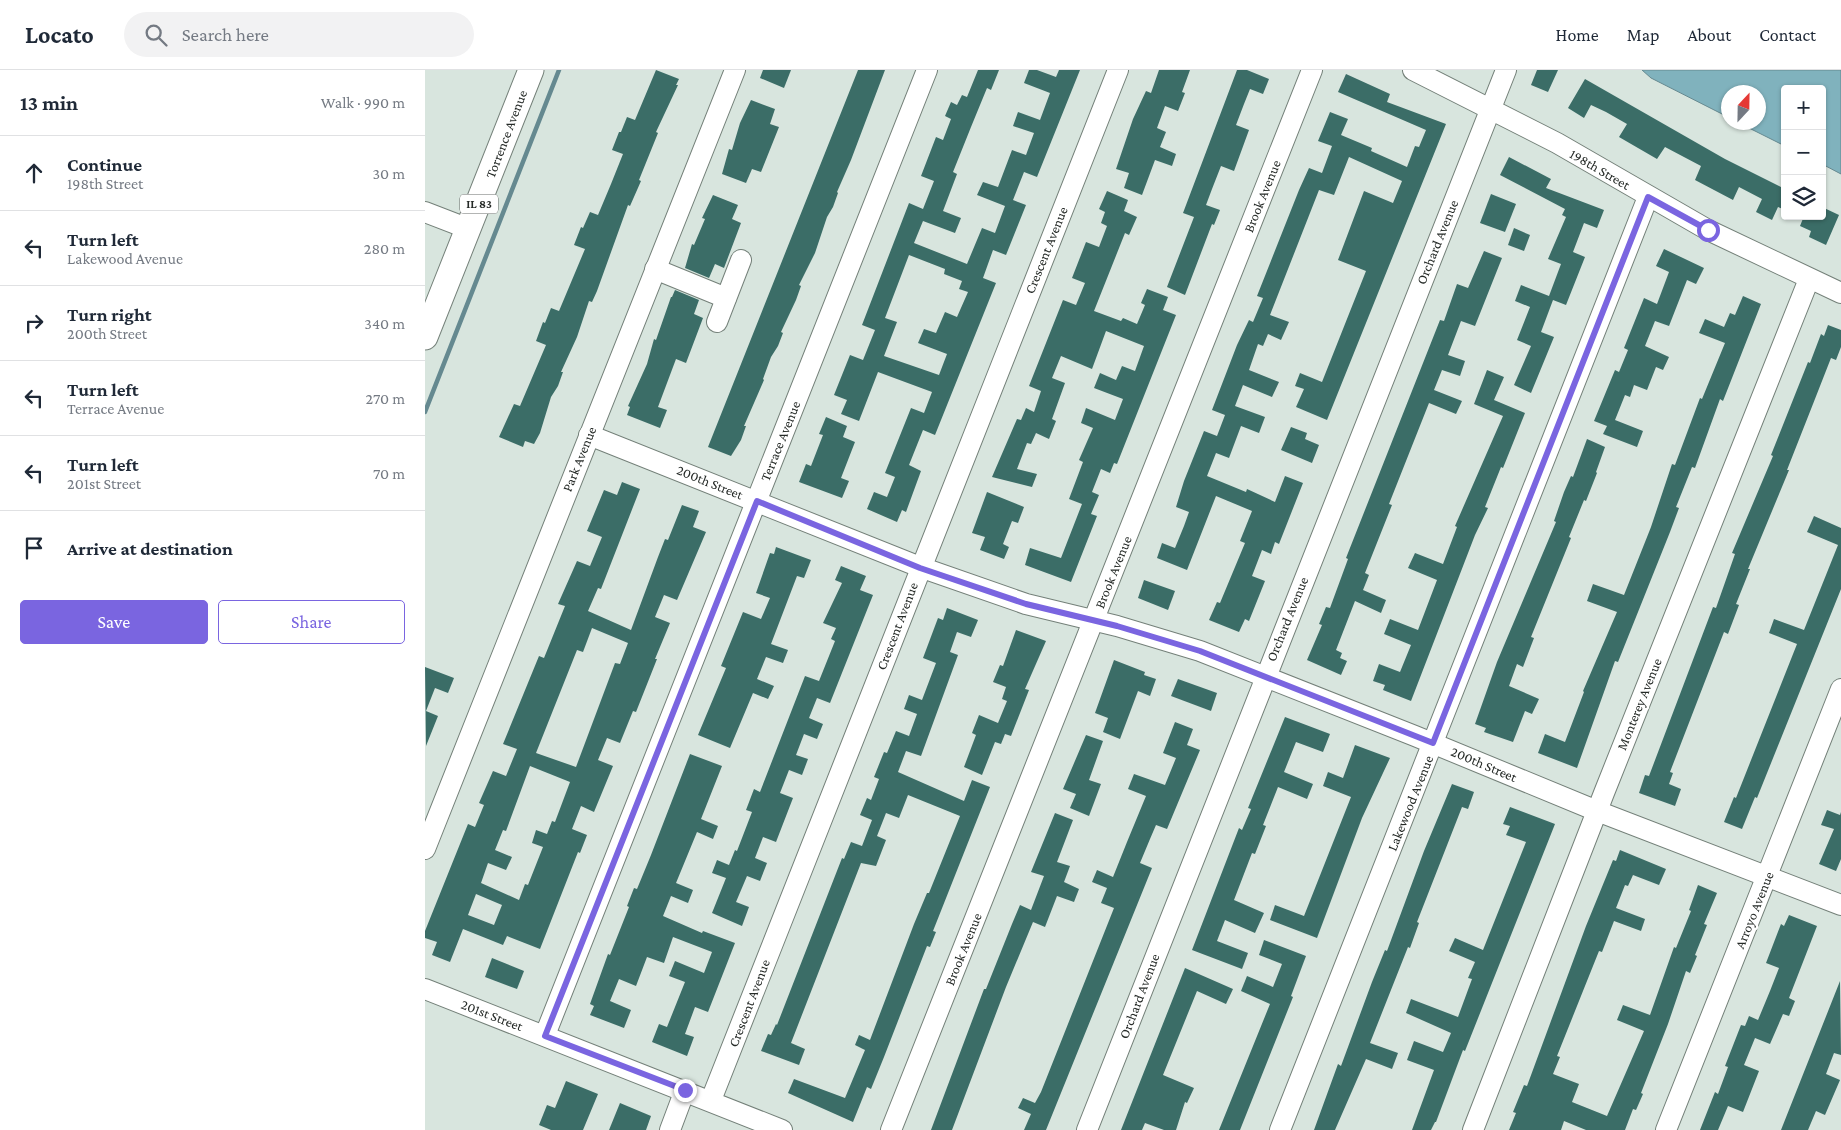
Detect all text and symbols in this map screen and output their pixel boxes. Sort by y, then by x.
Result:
search box [124,12,474,57]
text: Locato [25,21,94,48]
icon: search [142,21,170,49]
text: Search here [182,24,269,45]
text: Home [1556,25,1599,45]
text: Map [1627,25,1659,45]
text: About [1687,25,1731,45]
text: Contact [1759,25,1816,45]
north arrow [1721,85,1766,130]
map controls [1781,85,1826,220]
button: + [1781,85,1826,130]
street label: Torrence Avenue [482,88,530,180]
text: 13 min [20,91,78,115]
text: Walk · 990 m [321,94,405,111]
button: − [1781,130,1826,175]
street label: 198th Street [1567,145,1633,193]
text: Continue [67,154,142,175]
street label: Brook Avenue [1240,157,1284,235]
icon: ahead [20,159,48,187]
text: 30 m [373,165,405,182]
text: 198th Street [67,175,143,192]
button: layers [1781,175,1826,220]
road number: IL 83 [460,195,498,214]
street label: Orchard Avenue [1413,197,1461,287]
street label: Crescent Avenue [1021,204,1071,296]
route start [1697,219,1720,242]
text: Turn left [67,229,139,250]
icon: left [20,234,48,262]
text: 280 m [364,240,405,257]
text: Lakewood Avenue [67,250,183,267]
text: Turn right [67,304,152,325]
icon: right [20,309,48,337]
text: 340 m [364,315,405,332]
text: 200th Street [67,325,147,342]
text: Turn left [67,379,139,400]
icon: left [20,384,48,412]
text: 270 m [366,390,405,407]
street label: Terrace Avenue [757,399,803,483]
text: Terrace Avenue [67,400,164,417]
street label: Park Avenue [559,424,599,494]
text: Turn left [67,454,139,475]
icon: left [20,459,48,487]
street label: 200th Street [675,461,746,503]
text: 70 m [373,465,405,482]
text: 201st Street [67,475,141,492]
street label: Brook Avenue [1091,533,1135,611]
icon: arrive [20,534,48,562]
text: Arrive at destination [67,538,233,559]
street label: Orchard Avenue [1263,574,1311,664]
street label: Crescent Avenue [873,580,921,672]
button: Save [20,600,208,644]
button: Share [218,600,405,644]
street label: Monterey Avenue [1613,656,1665,752]
street label: 200th Street [1449,743,1520,785]
street label: Lakewood Avenue [1384,753,1436,853]
street label: Arroyo Avenue [1731,869,1777,951]
street label: Brook Avenue [941,910,985,988]
street label: Orchard Avenue [1115,951,1163,1041]
street label: Crescent Avenue [725,957,773,1049]
street label: 201st Street [459,996,525,1034]
route end [674,1079,697,1102]

